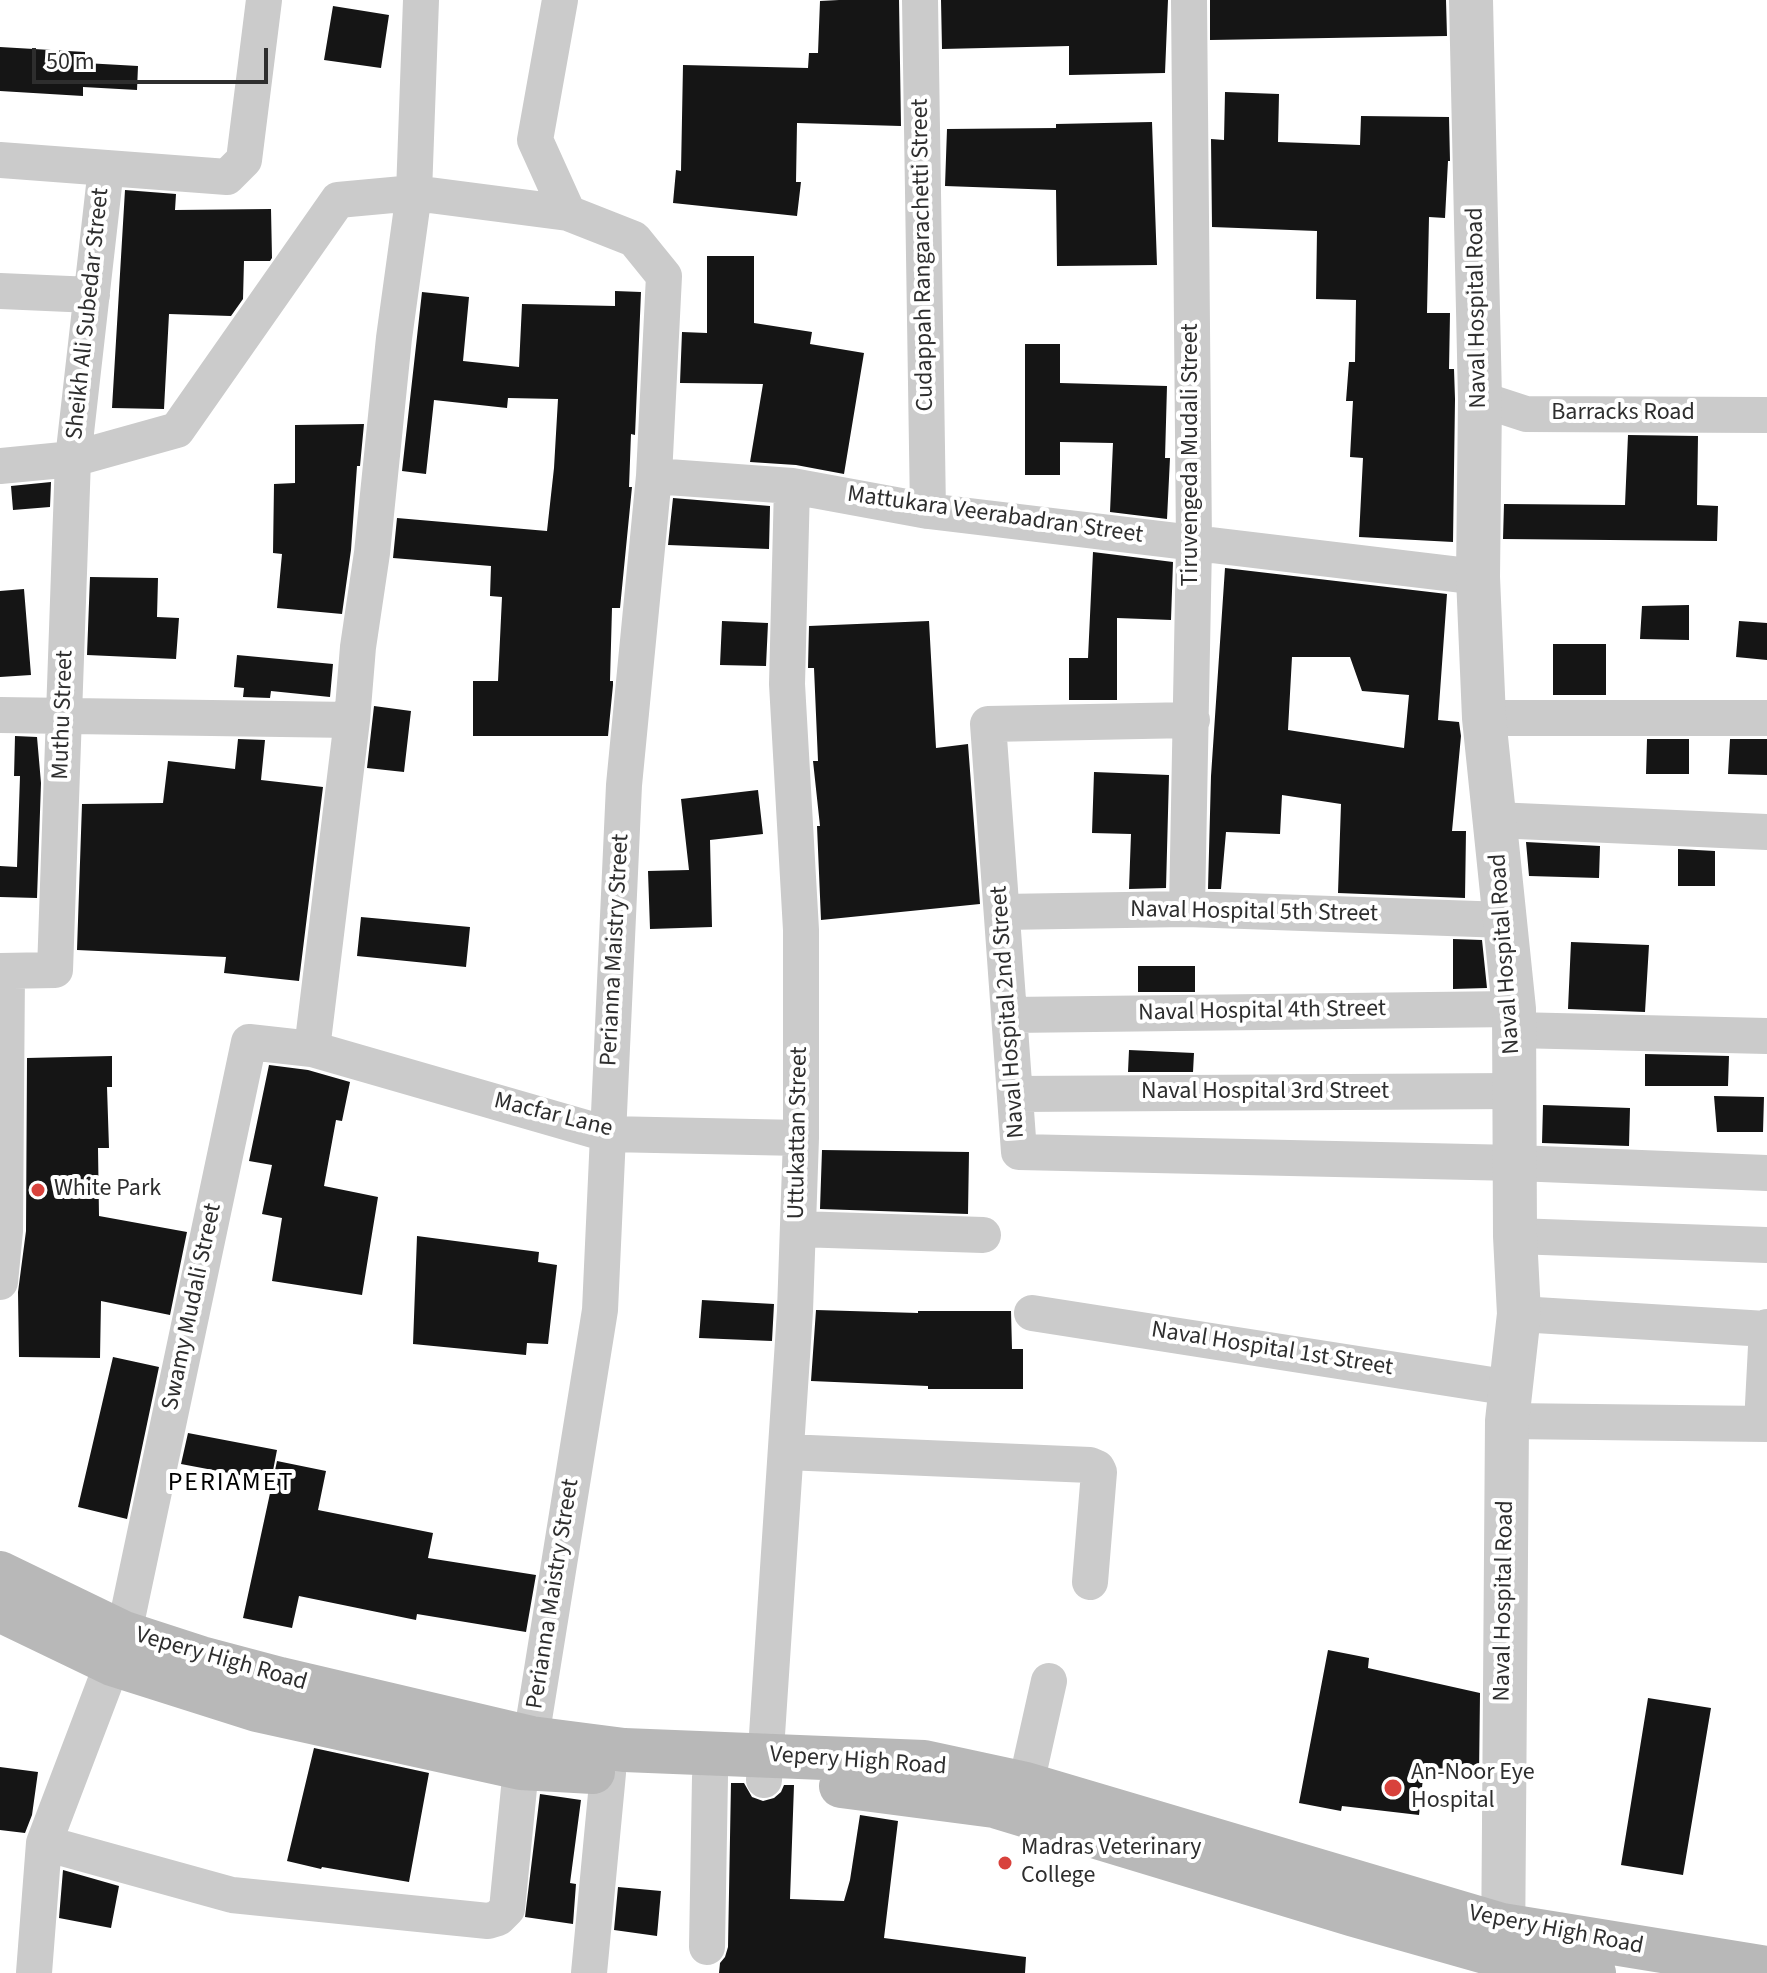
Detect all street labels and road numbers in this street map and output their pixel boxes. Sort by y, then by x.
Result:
street label: Cudappah Rangarachetti Street [907,98,941,412]
street label: Sheikh Ali Subedar Street [61,187,117,441]
street label: Naval Hospital Road [1462,207,1494,409]
street label: Tiruvengeda Mudali Street [1178,323,1206,587]
street label: Barracks Road [1551,400,1695,428]
street label: Mattukara Veerabadran Street [845,481,1145,551]
street label: Muthu Street [47,650,81,780]
street label: Perianna Maistry Street [596,833,636,1067]
street label: Naval Hospital Road [1485,853,1527,1055]
street label: Naval Hospital 2nd Street [986,885,1032,1139]
street label: Naval Hospital 5th Street [1130,896,1378,930]
street label: Naval Hospital 4th Street [1138,995,1386,1029]
street label: Uttukattan Street [783,1046,815,1220]
street label: Naval Hospital 3rd Street [1141,1079,1389,1107]
street label: Macfar Lane [491,1087,615,1145]
street label: Swamy Mudali Street [157,1201,229,1413]
street label: Naval Hospital 1st Street [1149,1317,1395,1383]
street label: Perianna Maistry Street [522,1477,586,1711]
street label: Naval Hospital Road [1489,1500,1521,1702]
street label: Vepery High Road [132,1622,310,1698]
street label: Vepery High Road [769,1741,947,1783]
street label: Vepery High Road [1466,1900,1646,1962]

